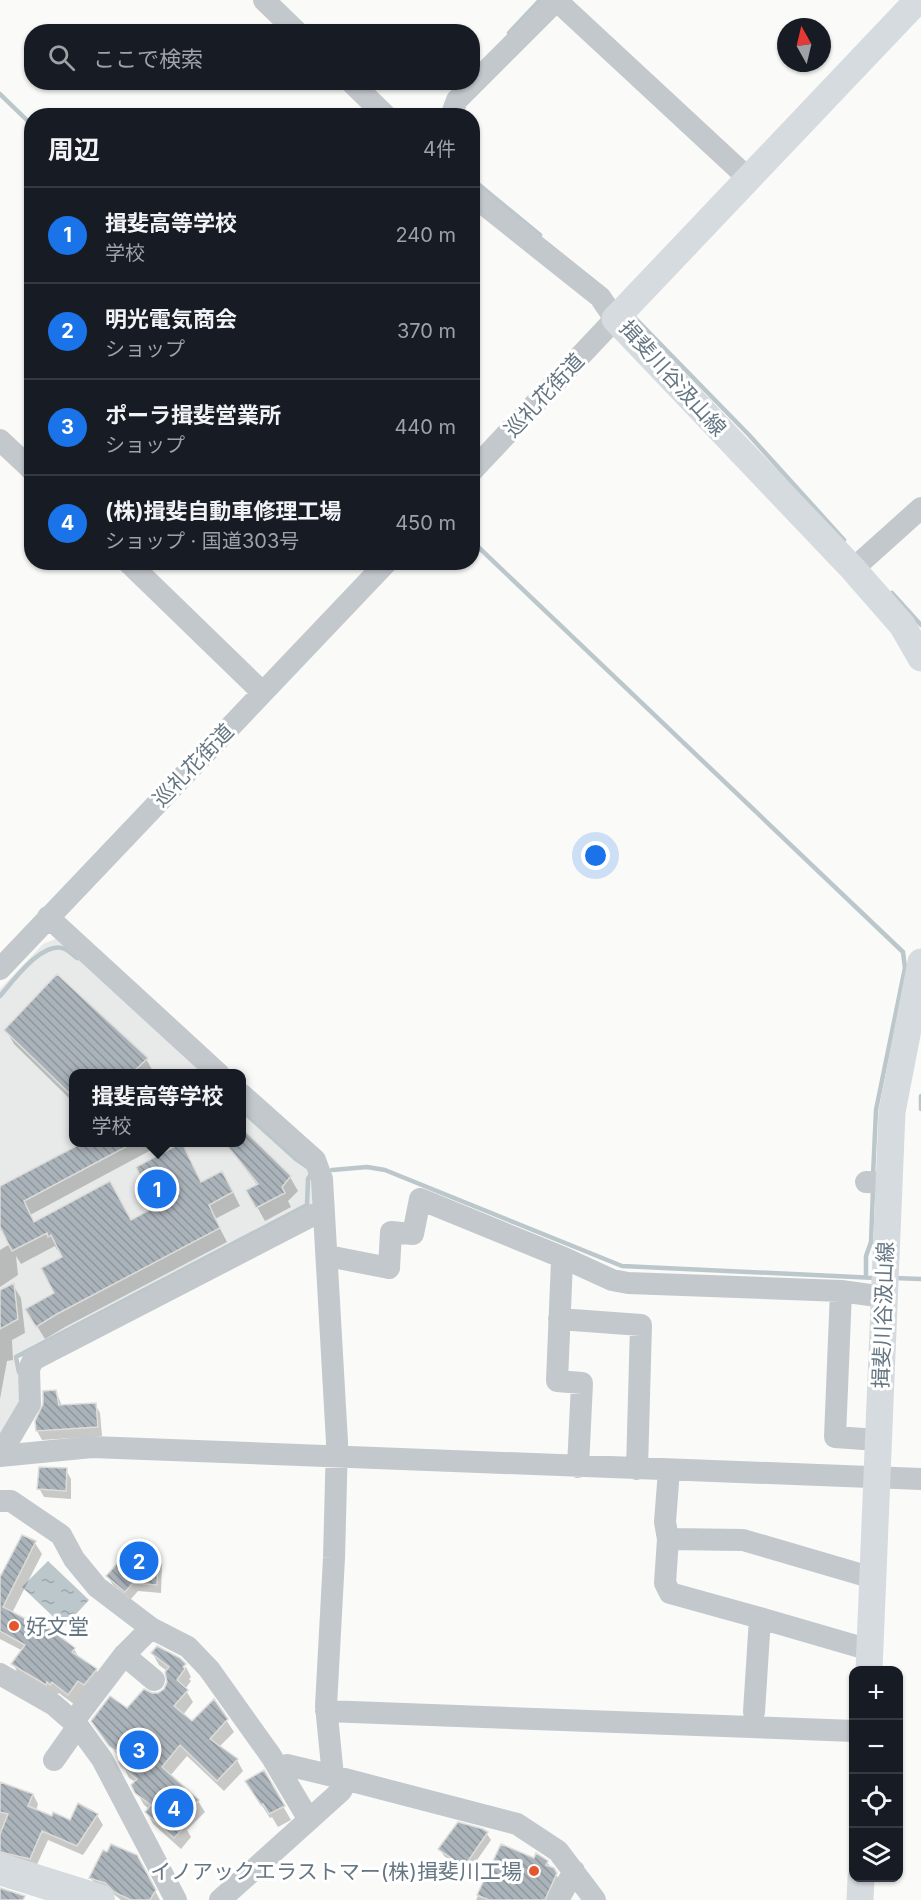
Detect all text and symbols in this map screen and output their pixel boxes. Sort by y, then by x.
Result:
north arrow [777,18,831,72]
search box [24,24,480,90]
icon: search [45,41,78,74]
text: ここで検索 [93,46,203,72]
text: 周辺 [48,134,100,165]
text: 4件 [423,137,456,161]
text: 揖斐高等学校 [105,210,237,236]
text: 1 [63,223,72,247]
text: 240 m [395,223,456,247]
text: 学校 [105,241,145,265]
text: 明光電気商会 [105,306,237,332]
street label: 揖斐川谷汲山線 [615,315,731,441]
text: 2 [61,319,74,343]
text: 370 m [397,319,456,343]
text: ショップ [105,337,185,361]
street label: 巡礼花街道 [499,348,589,442]
text: ポーラ揖斐営業所 [105,402,281,428]
text: 3 [61,415,74,439]
text: 440 m [394,415,456,439]
text: ショップ [105,433,185,457]
text: (株)揖斐自動車修理工場 [105,498,342,524]
text: 4 [61,511,74,535]
text: 450 m [395,511,456,535]
text: ショップ · 国道303号 [105,529,299,553]
street label: 巡礼花街道 [148,719,238,811]
your location [581,841,610,870]
popup [69,1069,246,1147]
text: 揖斐高等学校 [91,1083,224,1109]
text: 学校 [91,1114,131,1138]
pin: 1 [138,1166,176,1212]
street label: 揖斐川谷汲山線 [868,1241,898,1389]
pin: 2 [120,1538,158,1584]
place label: 好文堂 [26,1614,89,1639]
marker: 好文堂 [7,1619,21,1633]
map controls [849,1666,903,1882]
button: + [849,1666,903,1720]
button: − [849,1720,903,1774]
pin: 3 [120,1728,158,1772]
button: locate [849,1774,903,1828]
pin: 4 [154,1786,194,1830]
button: layers [849,1828,903,1882]
place label: イノアックエラストマー(株)揖斐川工場 [150,1859,522,1884]
marker: イノアックエラストマー(株)揖斐川工場 [527,1864,541,1878]

